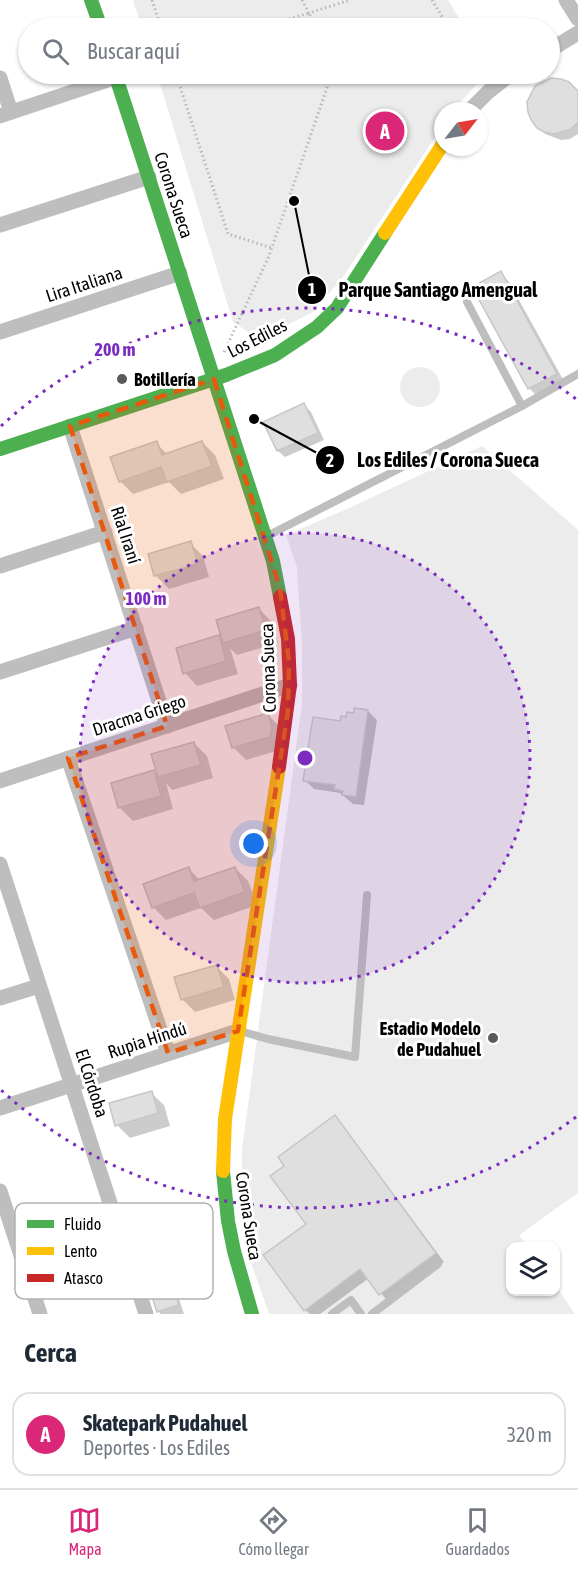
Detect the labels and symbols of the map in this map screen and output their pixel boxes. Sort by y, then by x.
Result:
north arrow [434,102,488,156]
pin: A [366,108,404,154]
street label: Corona Sueca [150,149,198,241]
street label: Lira Italiana [43,262,125,306]
callout: Parque Santiago Amengual [297,271,549,309]
text: Parque Santiago Amengual [339,278,538,301]
text: 1 [308,279,316,300]
street label: Los Ediles [224,314,290,362]
text: 200 m [95,339,135,360]
place label: Botillería [134,369,196,390]
marker: Botillería [115,372,129,386]
callout: Los Ediles / Corona Sueca [315,441,551,479]
text: Los Ediles / Corona Sueca [357,448,539,471]
text: 2 [326,450,334,471]
street label: Rial Iraní [107,503,145,567]
text: 100 m [126,588,166,609]
street label: Corona Sueca [256,623,280,713]
street label: Dracma Griego [90,690,188,740]
centre of rings [295,748,315,768]
your location [239,829,268,858]
street label: Rupia Hindú [105,1017,189,1063]
place label: Estadio Modelo de Pudahuel [380,1018,481,1060]
marker: Estadio Modelo de Pudahuel [486,1031,500,1045]
street label: El Córdoba [71,1046,113,1120]
street label: Corona Sueca [232,1170,266,1262]
legend [15,1203,213,1299]
text: Fluido [64,1215,101,1233]
text: Lento [64,1242,97,1260]
text: Atasco [64,1269,103,1287]

